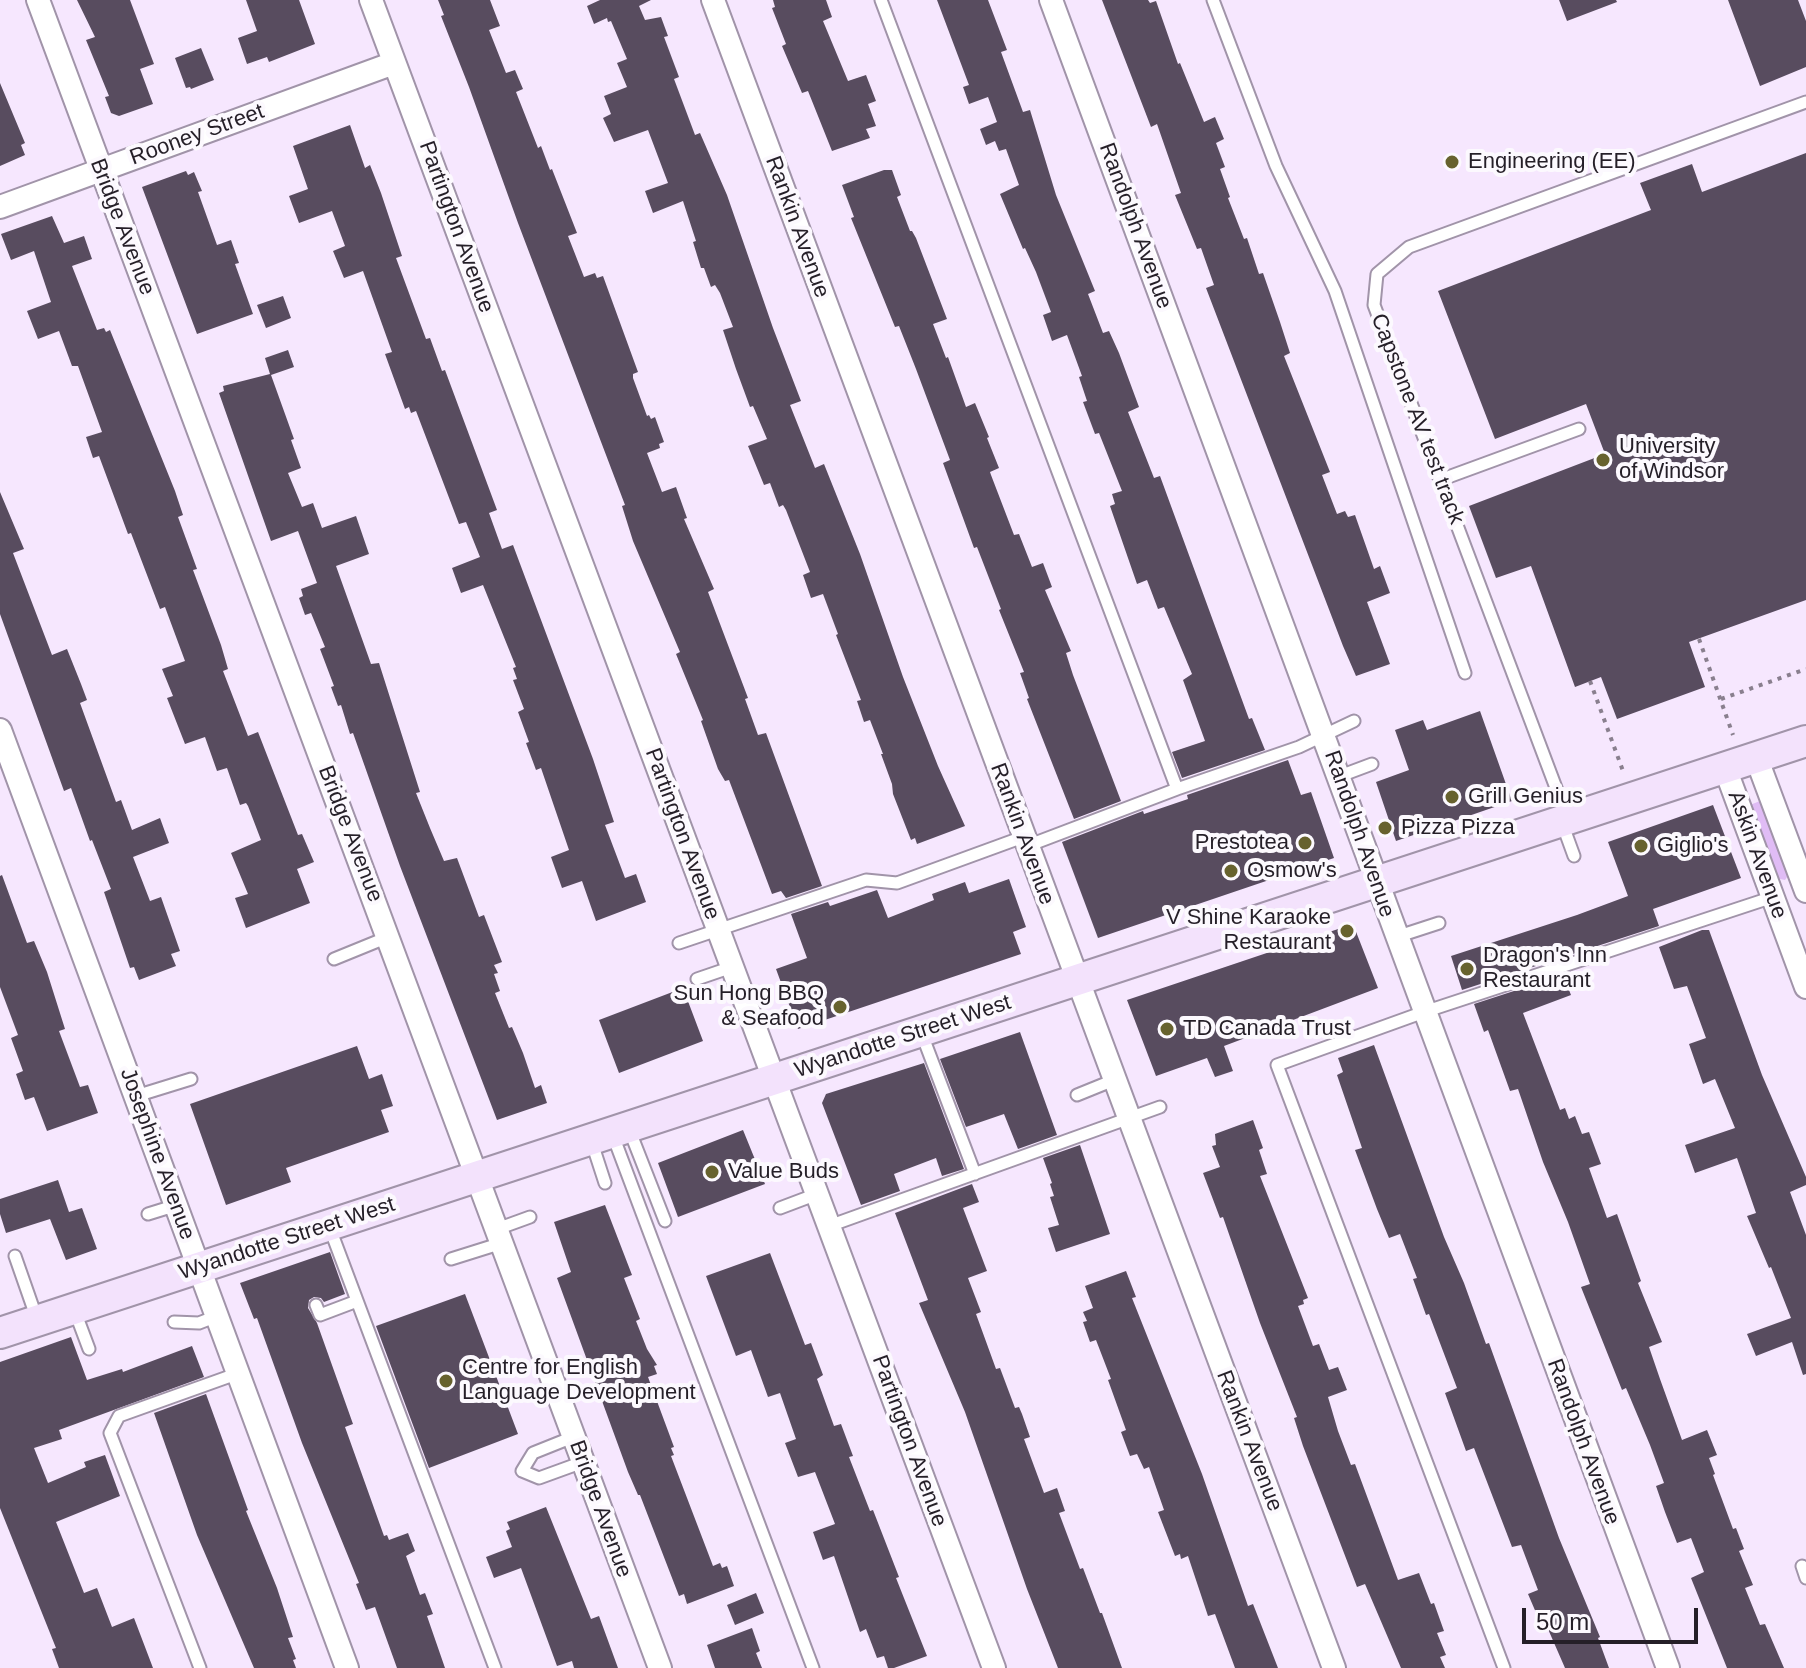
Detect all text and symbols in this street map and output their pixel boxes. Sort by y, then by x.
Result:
street label: Rooney Street [126,99,268,171]
street label: Partington Avenue [413,138,499,316]
street label: Randolph Avenue [1093,139,1177,313]
place label: Engineering (EE) [1468,149,1636,175]
street label: Rankin Avenue [759,153,835,301]
marker: Engineering (EE) [1443,153,1461,171]
street label: Bridge Avenue [84,155,160,299]
street label: Capstone AV test track [1365,310,1469,528]
place label: University of Windsor [1619,434,1724,486]
marker: University of Windsor [1594,451,1612,469]
street label: Partington Avenue [639,745,725,923]
street label: Randolph Avenue [1318,747,1400,921]
street label: Rankin Avenue [984,760,1060,908]
street label: Bridge Avenue [312,762,388,906]
place label: Grill Genius [1468,784,1583,810]
street label: Askin Avenue [1722,787,1792,923]
marker: Grill Genius [1443,788,1461,806]
place label: Pizza Pizza [1401,815,1515,841]
marker: Pizza Pizza [1376,819,1394,837]
place label: Prestotea [1195,830,1289,856]
place label: Giglio's [1657,833,1728,859]
marker: Prestotea [1296,834,1314,852]
marker: Giglio's [1632,837,1650,855]
place label: Osmow's [1247,858,1337,884]
marker: Osmow's [1222,862,1240,880]
place label: V Shine Karaoke Restaurant [1166,905,1331,956]
marker: V Shine Karaoke Restaurant [1338,922,1356,940]
place label: Dragon's Inn Restaurant [1483,943,1607,994]
marker: Dragon's Inn Restaurant [1458,960,1476,978]
place label: Sun Hong BBQ & Seafood [674,981,824,1032]
street label: Wyandotte Street West [792,990,1014,1084]
marker: Sun Hong BBQ & Seafood [831,998,849,1016]
place label: TD Canada Trust [1183,1016,1351,1042]
marker: TD Canada Trust [1158,1020,1176,1038]
street label: Josephine Avenue [114,1065,200,1243]
place label: Value Buds [728,1159,839,1185]
marker: Value Buds [703,1163,721,1181]
street label: Wyandotte Street West [176,1192,398,1286]
street label: Partington Avenue [866,1352,952,1530]
place label: Centre for English Language Development [462,1355,696,1406]
street label: Randolph Avenue [1541,1355,1625,1529]
street label: Rankin Avenue [1210,1367,1288,1515]
marker: Centre for English Language Development [437,1372,455,1390]
street label: Bridge Avenue [563,1437,637,1581]
scale bar [1526,1592,1702,1642]
text: 50 m [1536,1608,1589,1635]

